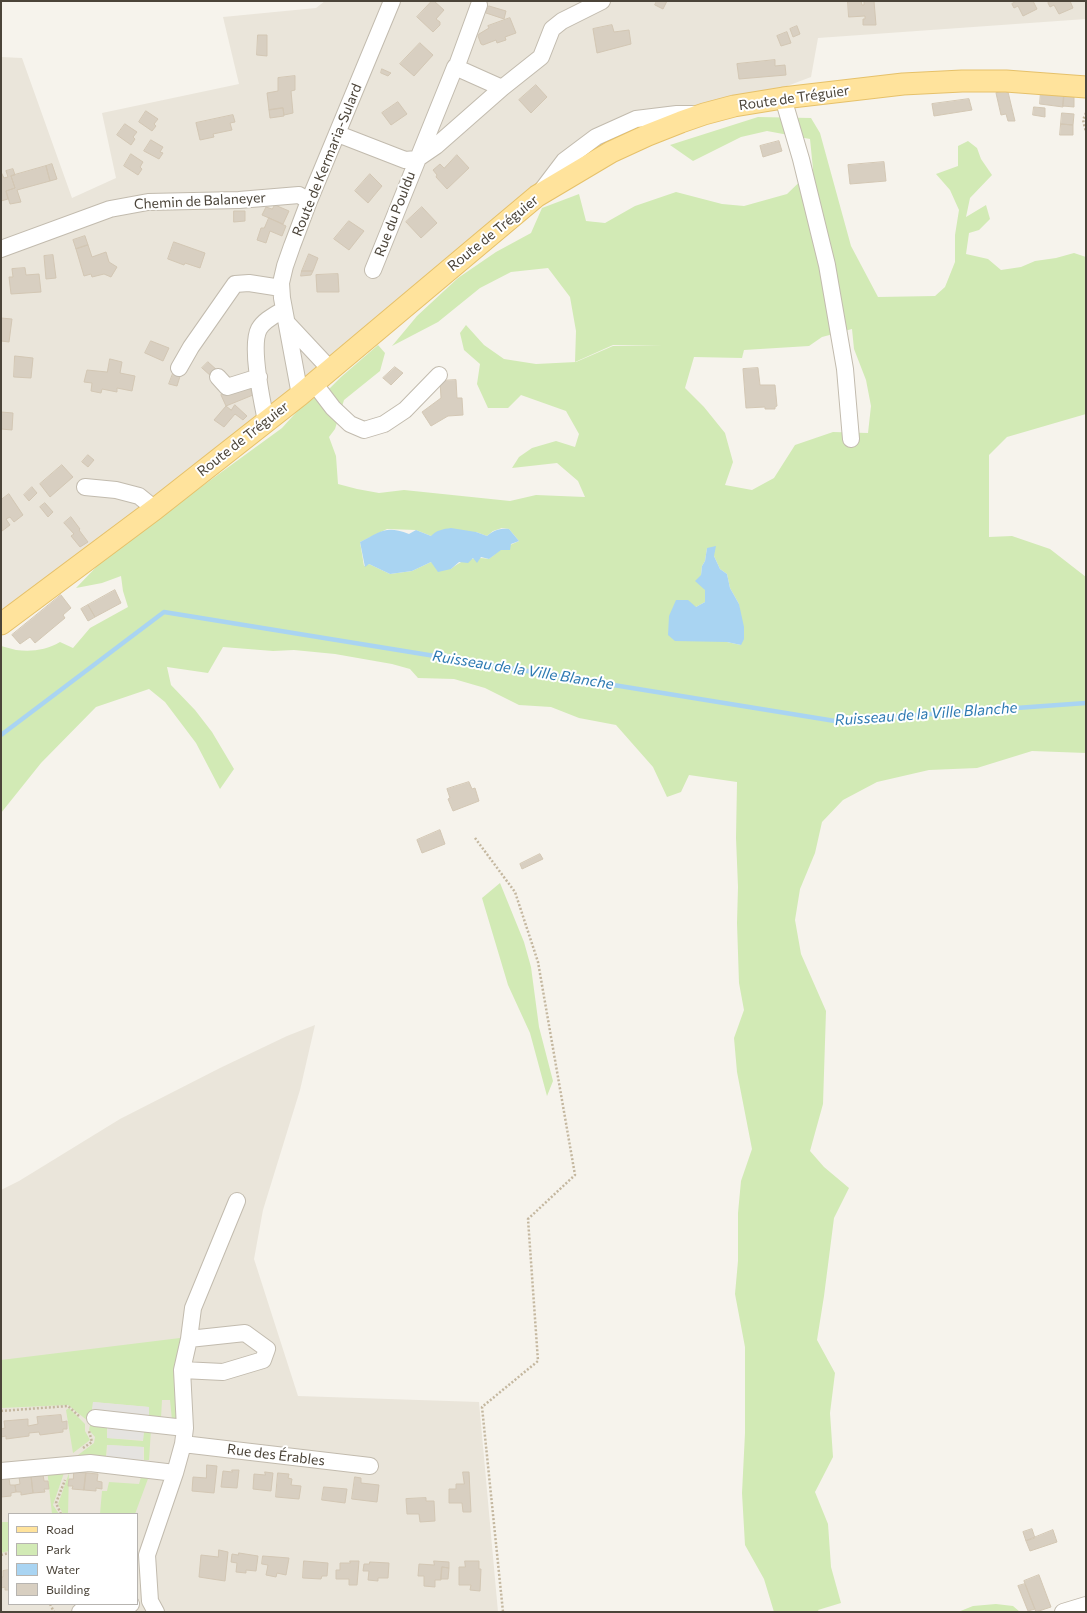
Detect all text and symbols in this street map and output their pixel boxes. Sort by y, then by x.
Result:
street label: Route de Kermaria-Sulard [289,81,365,239]
street label: Route de Tréguier [738,82,850,114]
street label: Rue du Pouldu [371,169,419,259]
street label: Chemin de Balaneyer [134,189,266,213]
street label: Route de Tréguier [444,191,542,275]
street label: Route de Tréguier [194,398,292,480]
water label: Ruisseau de la Ville Blanche [431,647,615,693]
water label: Ruisseau de la Ville Blanche [834,699,1018,729]
street label: Rue des Érables [226,1441,326,1469]
legend [8,1513,138,1605]
text: Road [46,1522,74,1536]
text: Park [46,1542,71,1556]
text: Water [46,1562,80,1576]
text: Building [46,1582,90,1596]

